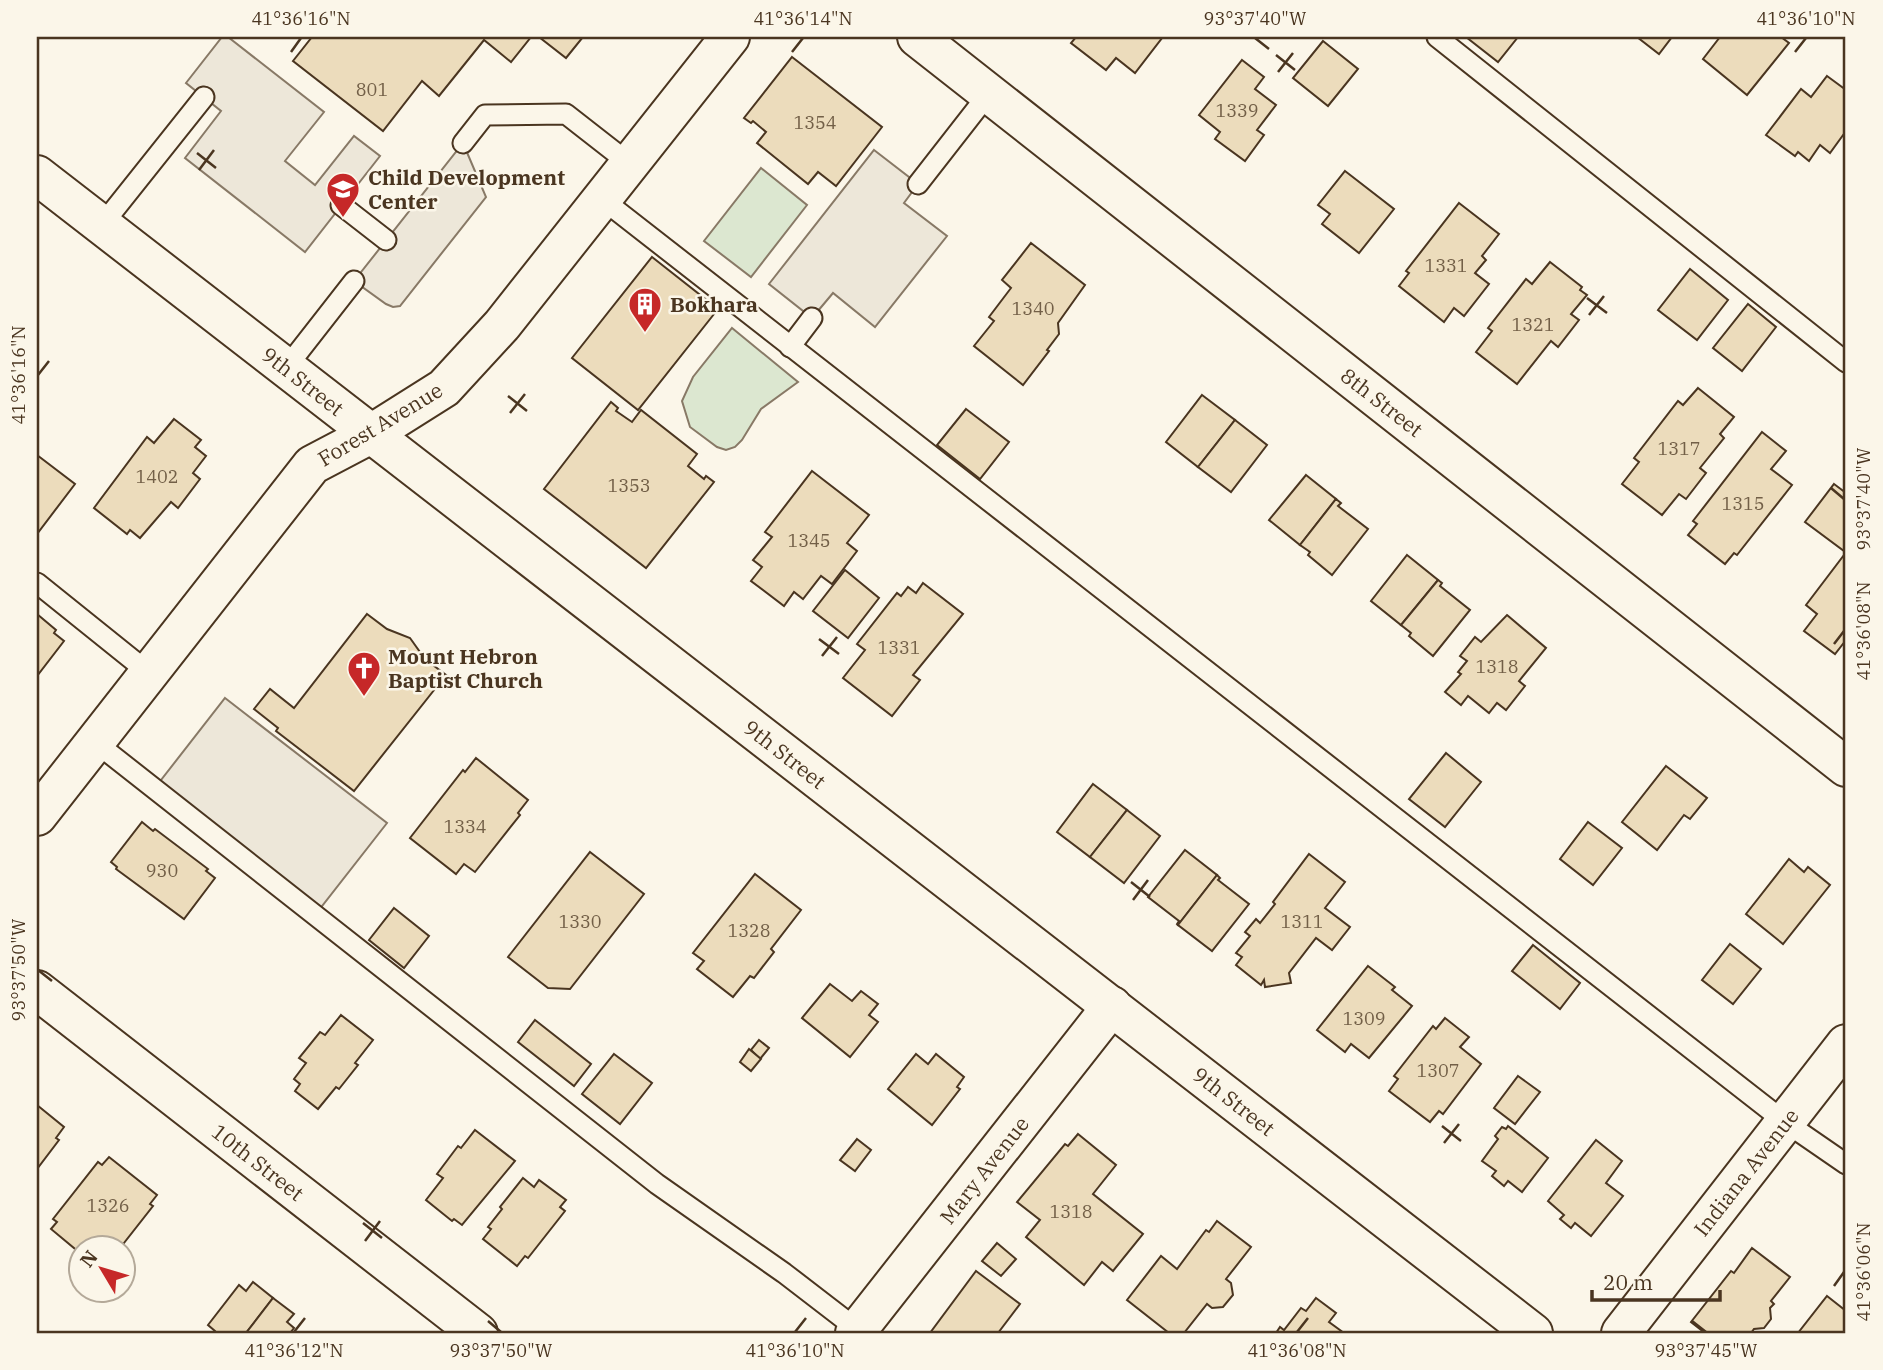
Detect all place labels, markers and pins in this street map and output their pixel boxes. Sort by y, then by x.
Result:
place label: Child Development Center [368,163,565,215]
school or university icon: Child Development Center [324,170,362,219]
building icon: Bokhara [626,285,664,334]
place label: Bokhara [670,290,758,318]
place label: Mount Hebron Baptist Church [388,642,543,694]
church icon: Mount Hebron Baptist Church [345,649,383,698]

